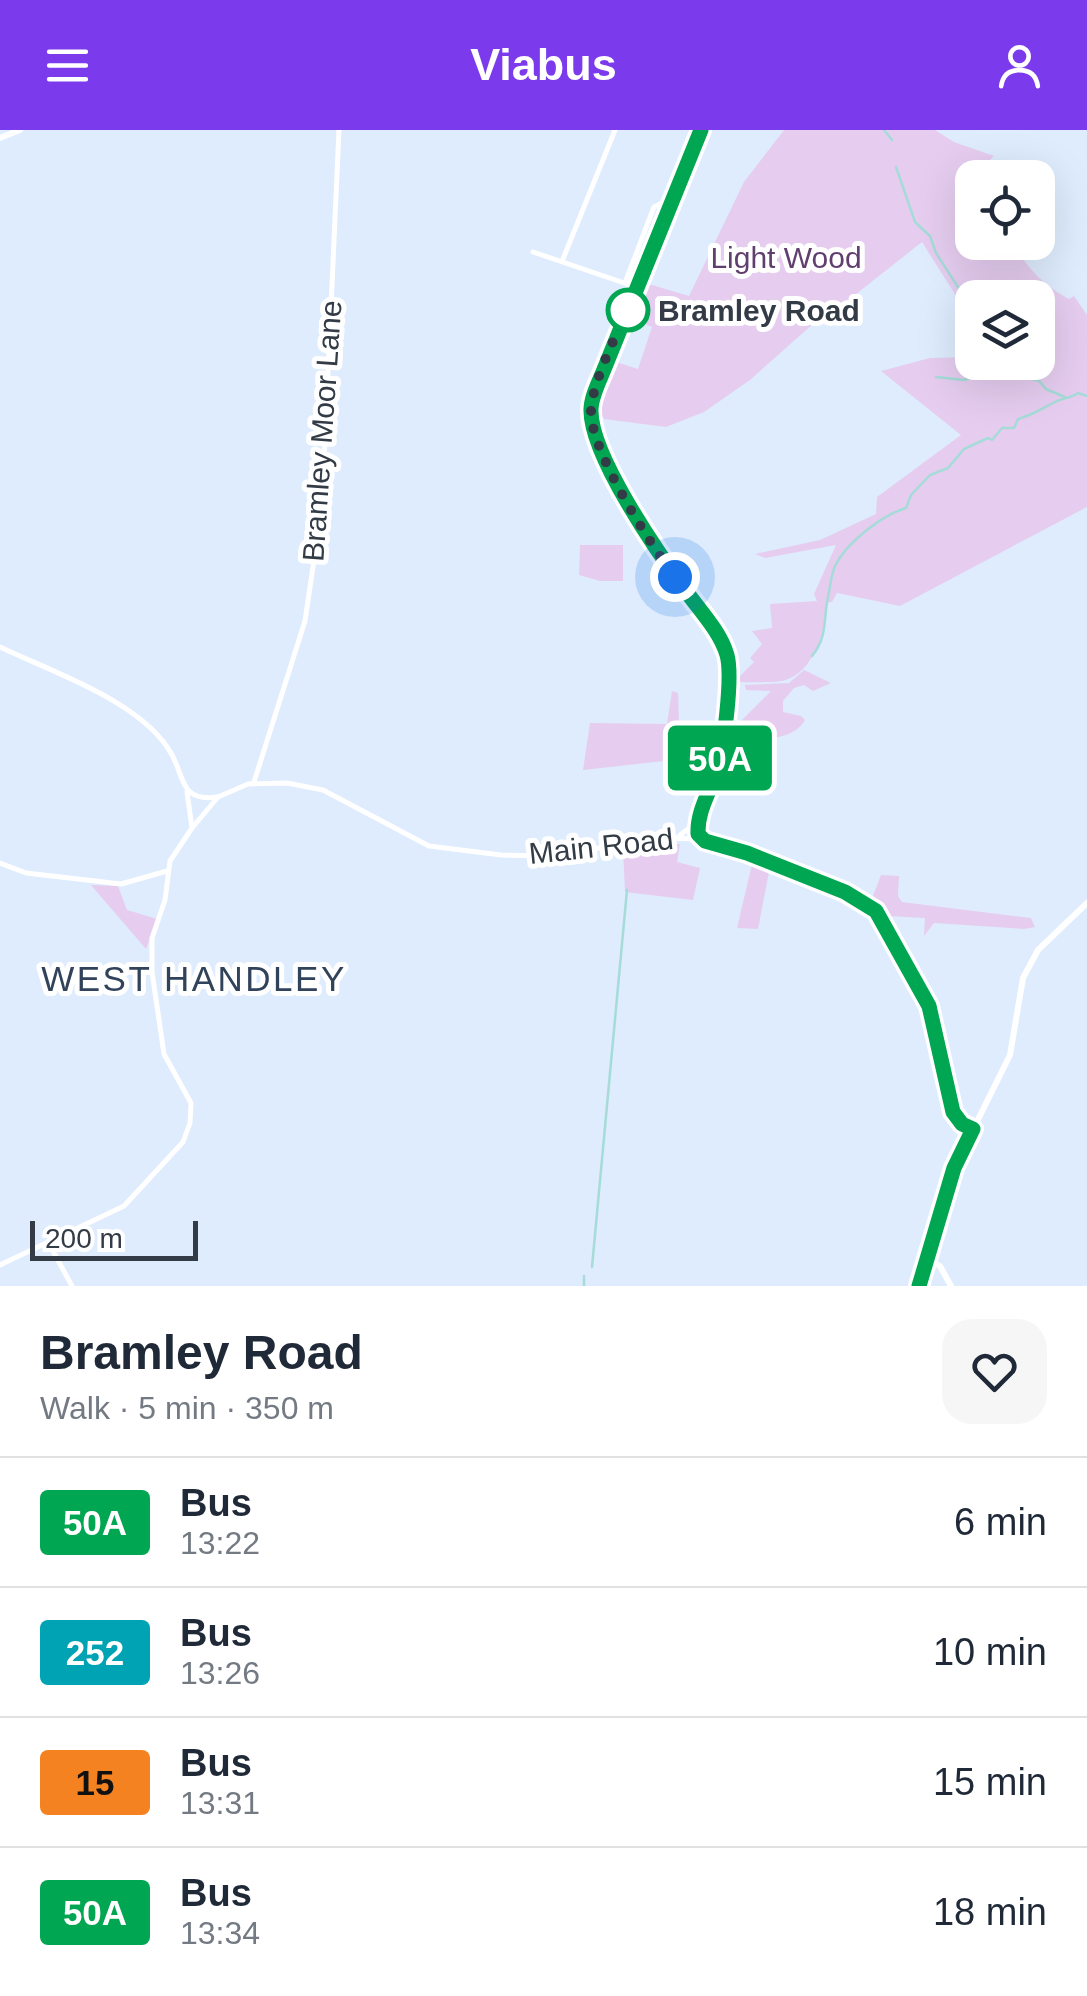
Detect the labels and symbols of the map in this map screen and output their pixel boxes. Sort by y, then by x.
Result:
park label: Light Wood [710,241,862,274]
marker: Bramley Road [607,289,649,331]
place label: Bramley Road [658,294,860,327]
street label: Bramley Moor Lane [296,299,348,563]
your location [650,552,700,602]
line badge: 50A [662,726,778,790]
street label: Main Road [527,822,675,870]
district label: WEST HANDLEY [41,959,347,998]
scale bar [30,1216,198,1260]

